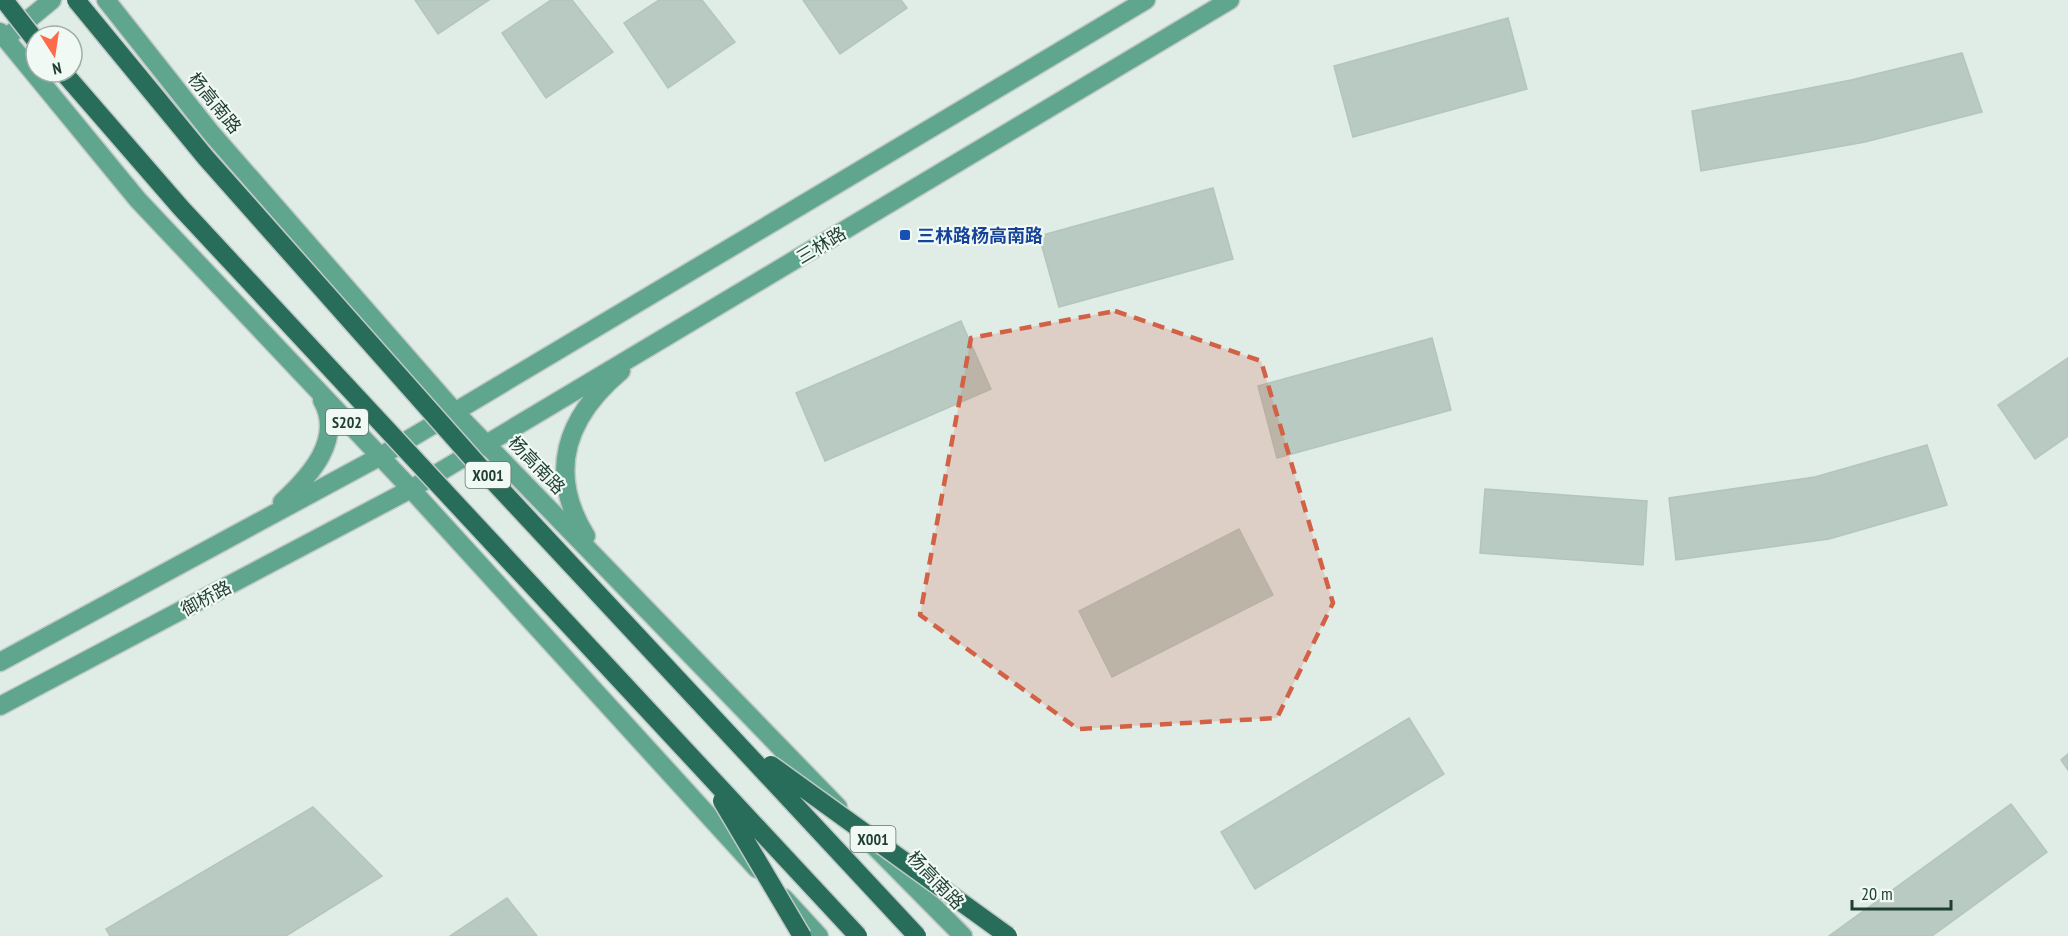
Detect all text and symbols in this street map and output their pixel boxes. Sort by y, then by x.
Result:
north arrow [24,24,84,84]
text: N [51,58,63,79]
street label: 杨高南路 [183,68,247,138]
street label: 三林路 [792,221,850,269]
place label: 三林路杨高南路 [917,224,1043,247]
marker: 三林路杨高南路 [898,228,912,242]
road number: S202 [326,409,368,435]
street label: 杨高南路 [504,431,570,499]
road number: X001 [466,462,510,488]
street label: 御桥路 [177,575,235,621]
road number: X001 [850,826,896,852]
street label: 杨高南路 [903,846,969,914]
scale bar [1852,873,1951,911]
text: 20 m [1861,882,1893,905]

